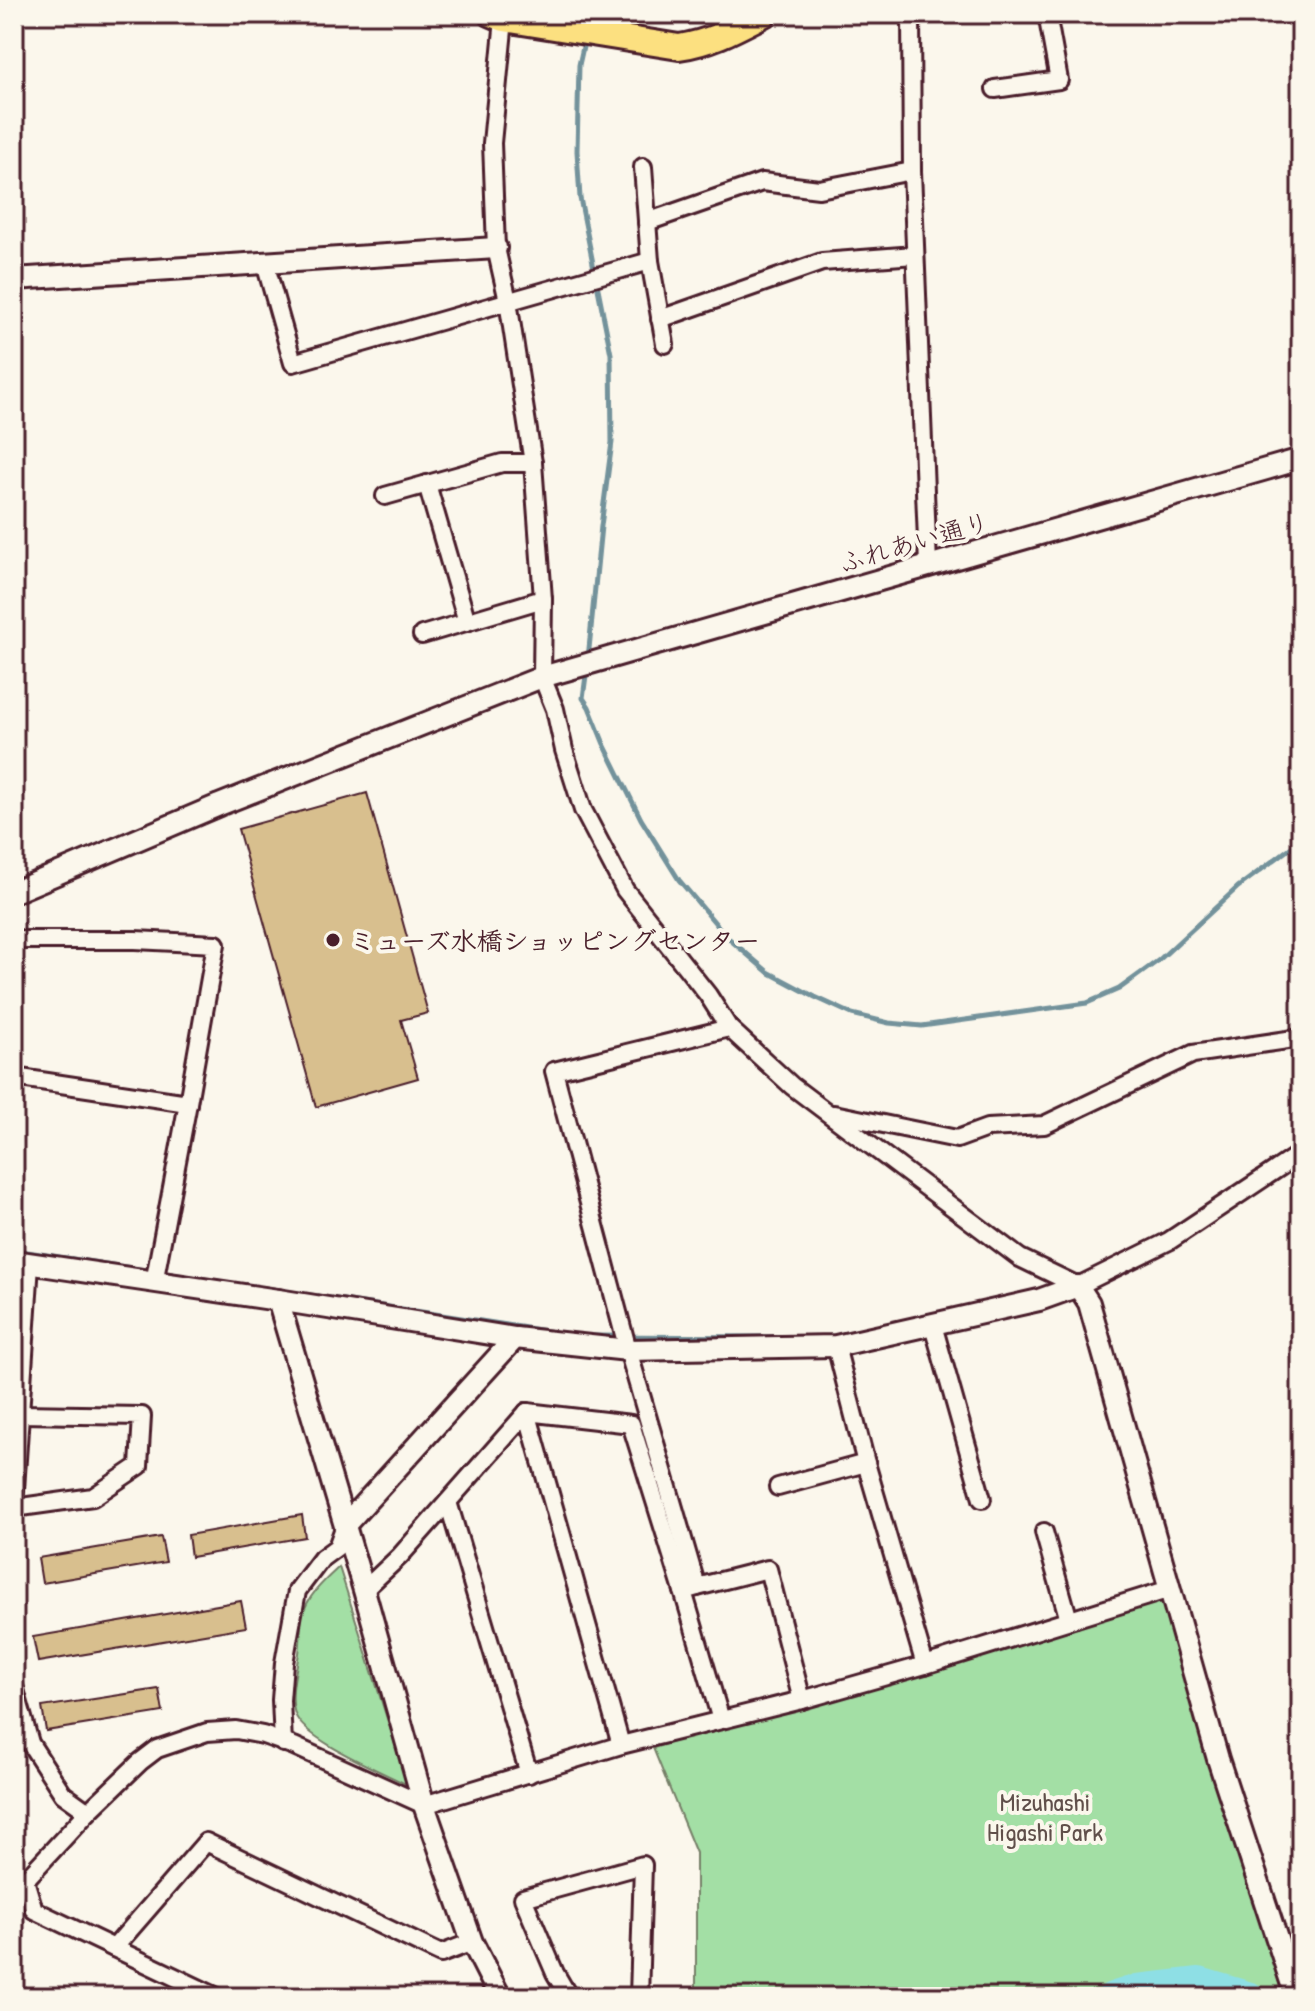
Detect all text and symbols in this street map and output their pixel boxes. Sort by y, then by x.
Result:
street label: ふれあい通り [834,504,994,580]
place label: ミューズ水橋ショッピングセンター [349,923,760,958]
marker: ミューズ水橋ショッピングセンター [324,931,342,949]
park label: Mizuhashi Higashi Park [987,1784,1103,1849]

